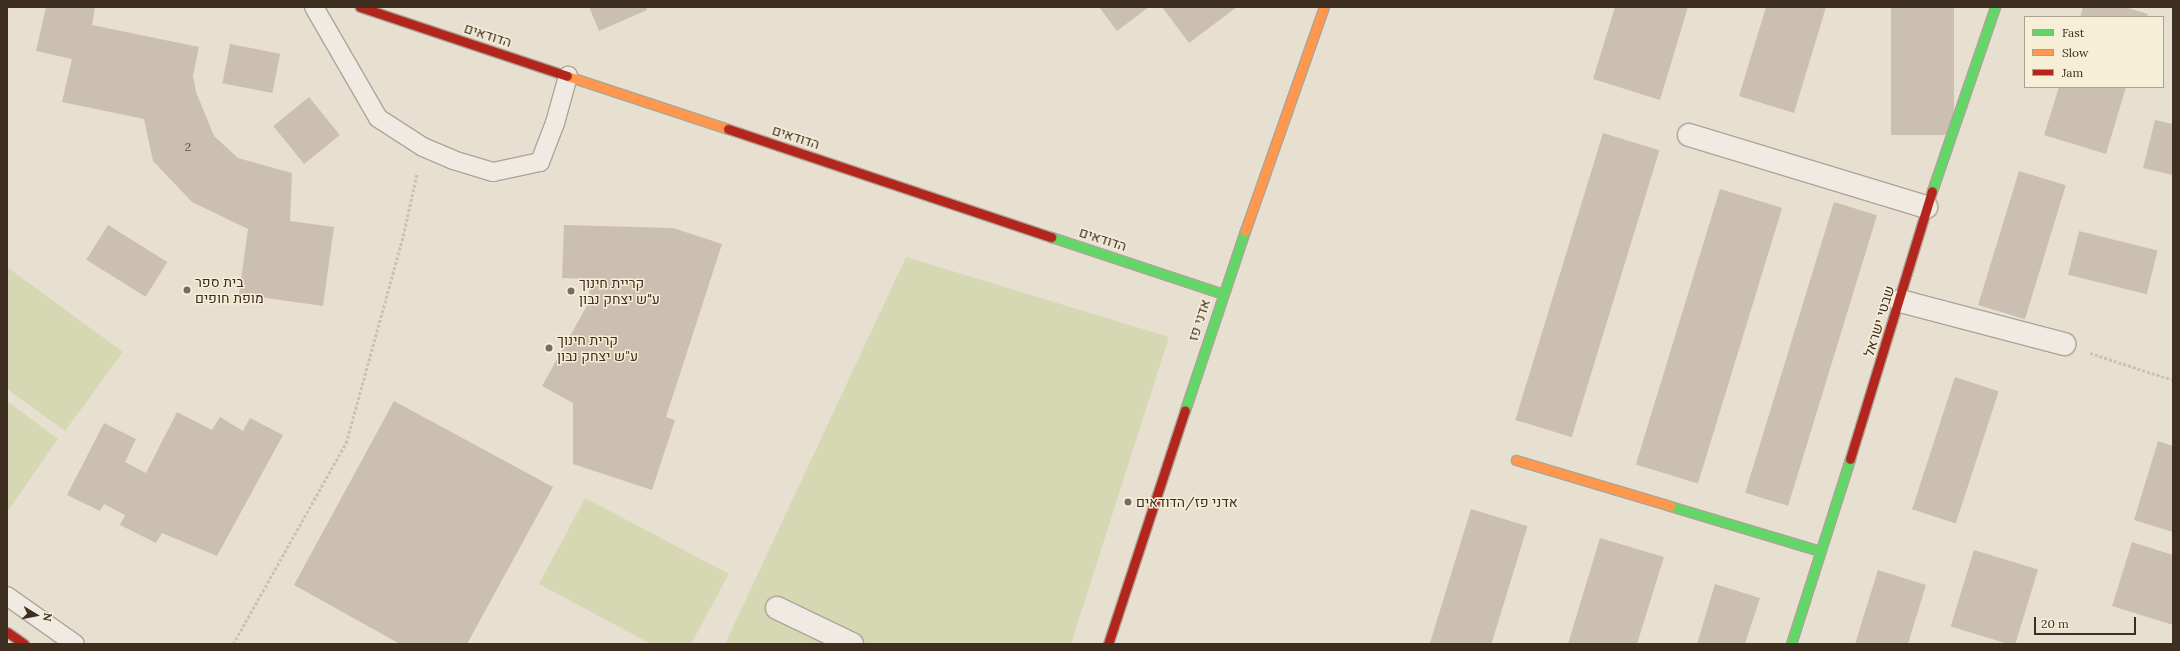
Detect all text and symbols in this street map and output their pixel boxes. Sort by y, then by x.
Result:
legend [2024,16,2164,88]
street label: הדודאים [462,19,514,51]
text: Fast [2062,25,2085,40]
text: Slow [2062,45,2089,60]
text: Jam [2062,65,2083,80]
street label: הדודאים [770,121,822,153]
house number: 2 [185,140,191,154]
street label: הדודאים [1077,223,1129,255]
place label: בית ספר מופת חופים [195,274,264,306]
place label: קריית חינוך ע״ש יצחק נבון [579,275,660,308]
street label: שבטי ישראל [1860,283,1898,359]
marker: בית ספר מופת חופים [182,285,192,295]
marker: קריית חינוך ע״ש יצחק נבון [566,286,576,296]
street label: אדני פז [1184,297,1214,343]
place label: קרית חינוך ע"ש יצחק נבון [557,332,638,364]
marker: קרית חינוך ע"ש יצחק נבון [544,343,554,353]
place label: אדני פז/הדודאים [1136,494,1238,510]
marker: אדני פז/הדודאים [1123,497,1133,507]
north arrow [16,595,56,635]
scale bar [2036,609,2138,635]
text: N [40,612,55,622]
text: 20 m [2041,616,2069,631]

